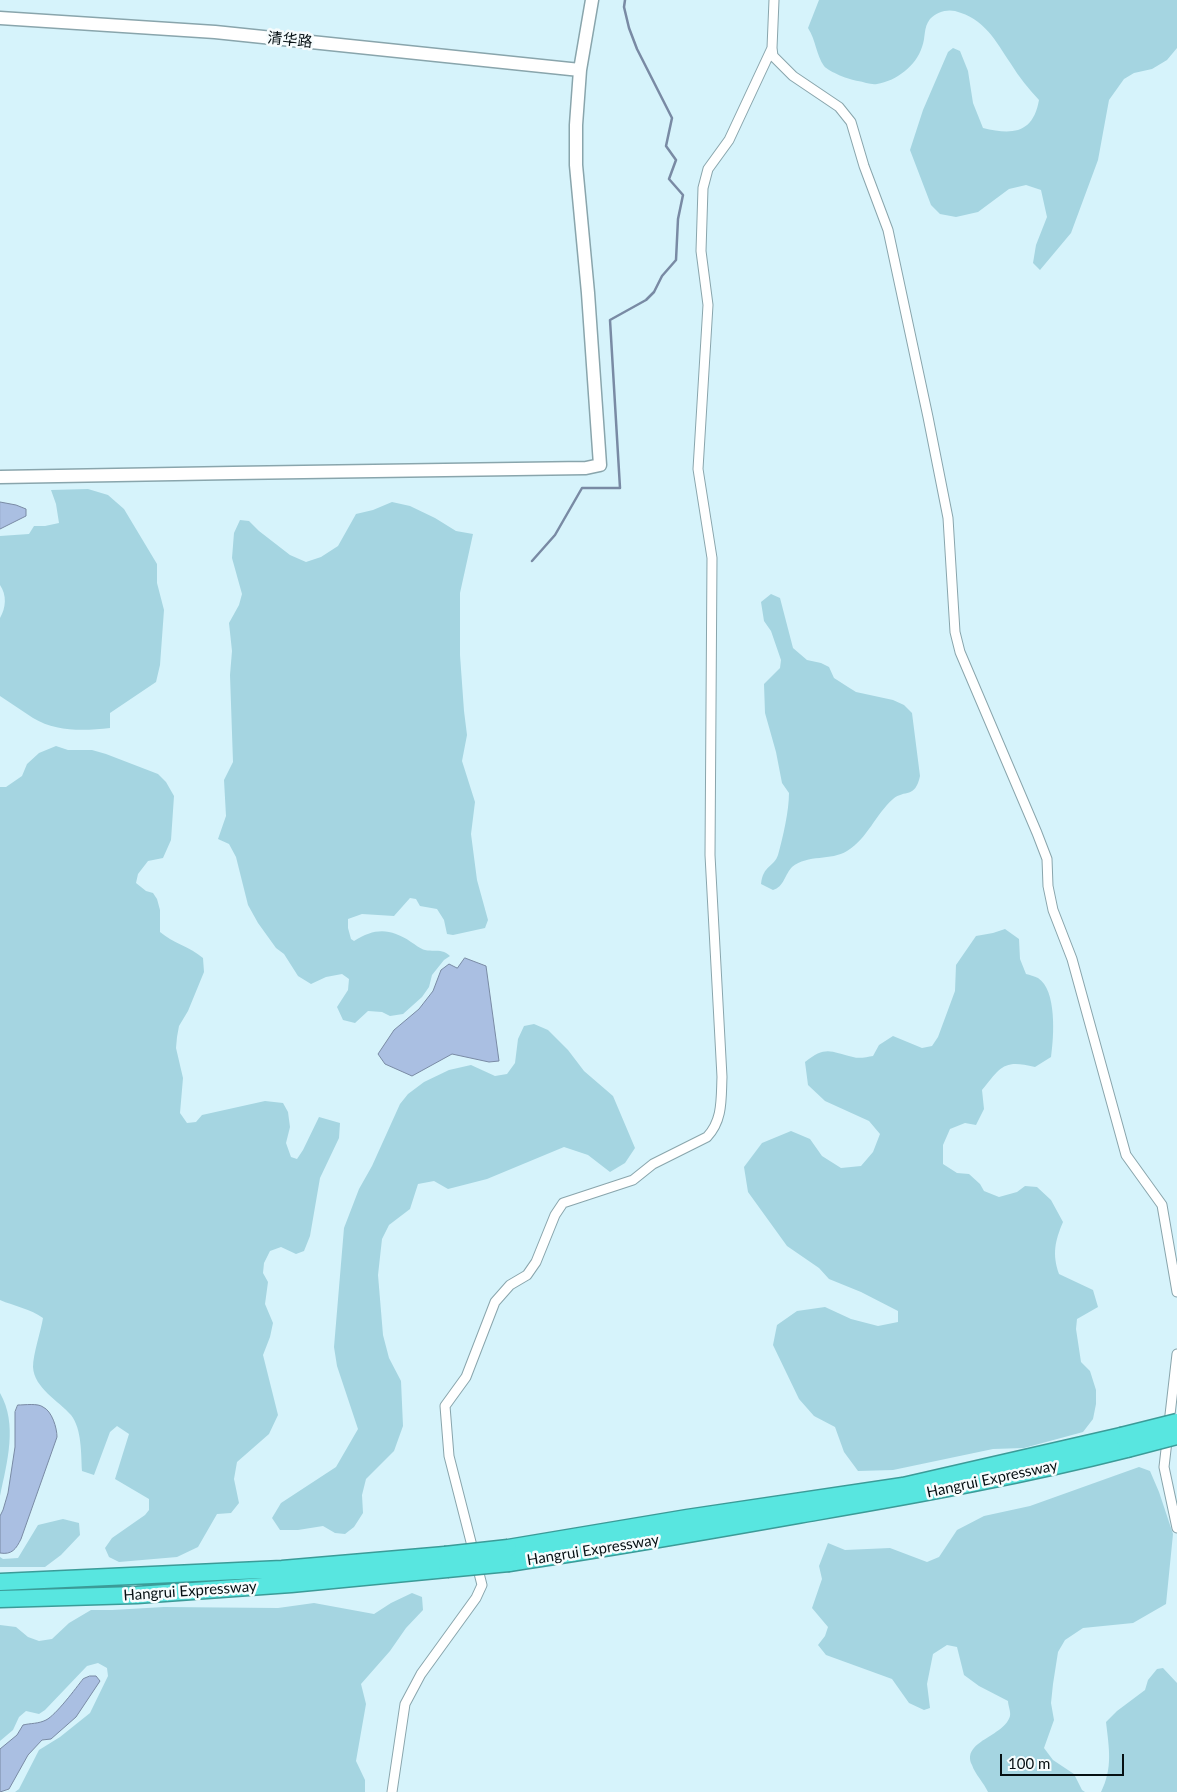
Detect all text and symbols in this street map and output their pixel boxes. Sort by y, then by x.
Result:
street label: 清华路 [267,29,313,51]
street label: Hangrui Expressway [925,1456,1059,1502]
street label: Hangrui Expressway [526,1531,660,1569]
street label: Hangrui Expressway [123,1577,257,1605]
scale bar [1002,1744,1126,1776]
text: 100 m [1008,1754,1050,1772]

